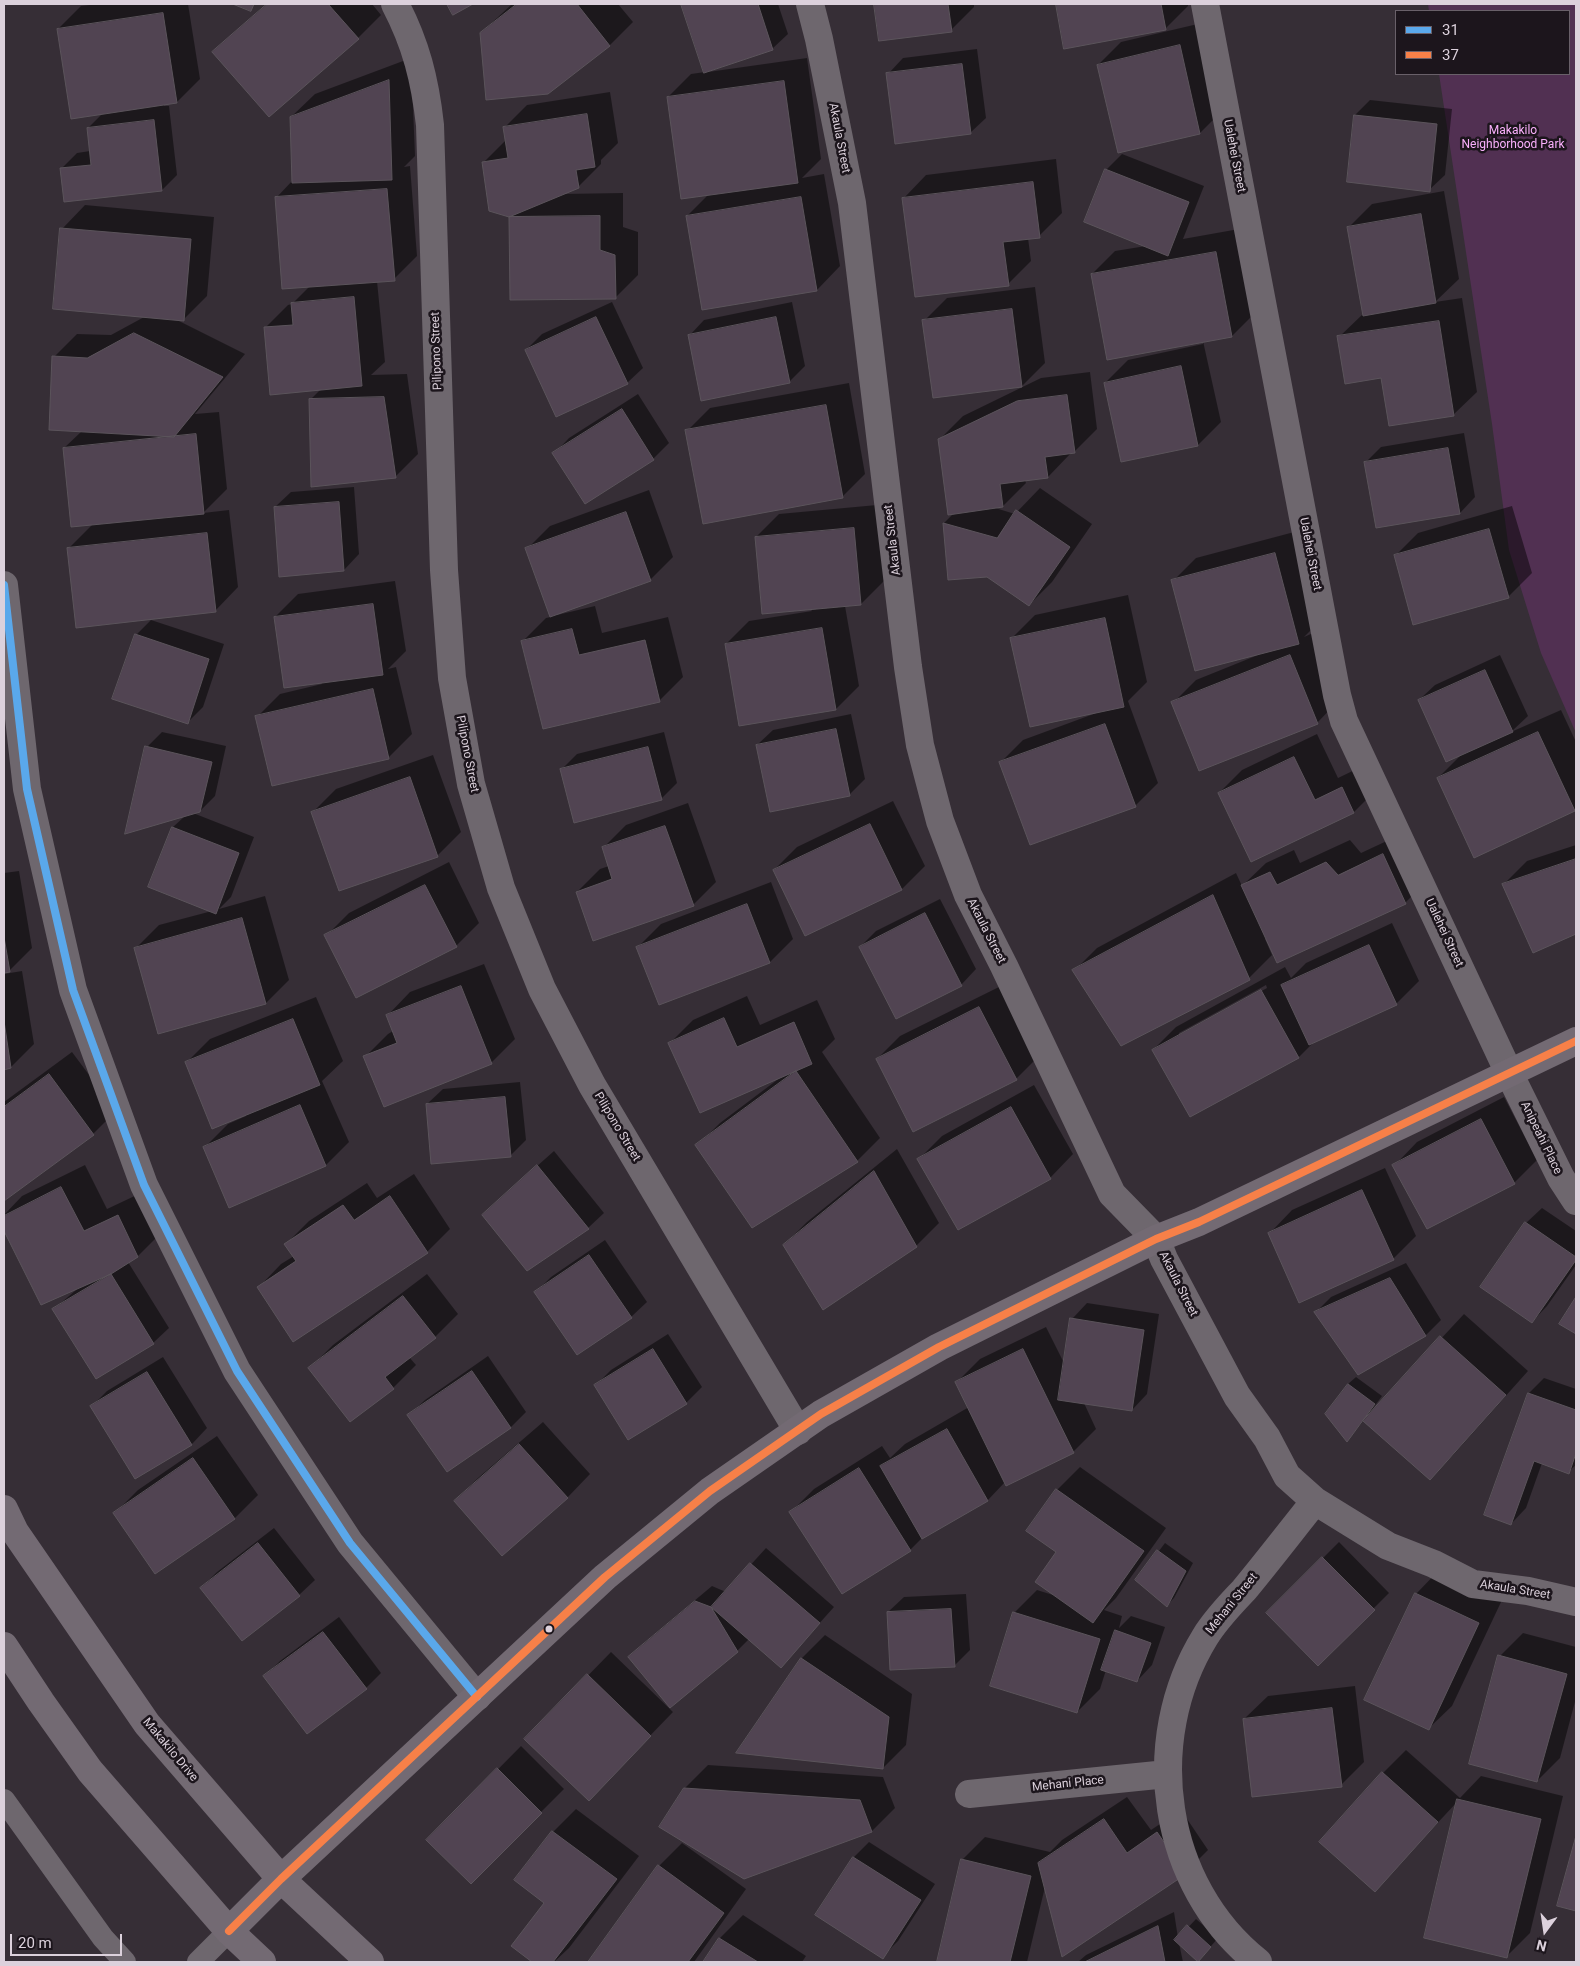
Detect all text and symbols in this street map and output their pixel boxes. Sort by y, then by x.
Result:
legend [1395,10,1570,75]
text: 31 [1442,21,1459,39]
text: 37 [1442,46,1459,64]
street label: Akaula Street [825,102,853,174]
street label: Ualehei Street [1220,118,1248,194]
park label: Makakilo Neighborhood Park [1461,124,1565,152]
street label: Pilipono Street [428,312,446,390]
street label: Akaula Street [882,504,904,576]
street label: Ualehei Street [1296,516,1324,592]
street label: Pilipono Street [452,714,482,794]
street label: Akaula Street [963,896,1009,966]
street label: Ualehei Street [1422,896,1466,970]
street label: Pilipono Street [591,1090,643,1164]
street label: Anipeahi Place [1517,1099,1565,1177]
street label: Akaula Street [1155,1249,1201,1319]
street label: Mehani Street [1203,1571,1261,1637]
street label: Akaula Street [1479,1577,1551,1603]
unlabelled marker [544,1624,554,1634]
street label: Makakilo Drive [139,1715,201,1785]
street label: Mehani Place [1031,1773,1105,1795]
north arrow [1520,1906,1570,1956]
scale bar [12,1924,125,1956]
text: 20 m [18,1934,52,1952]
text: N [1535,1937,1548,1955]

